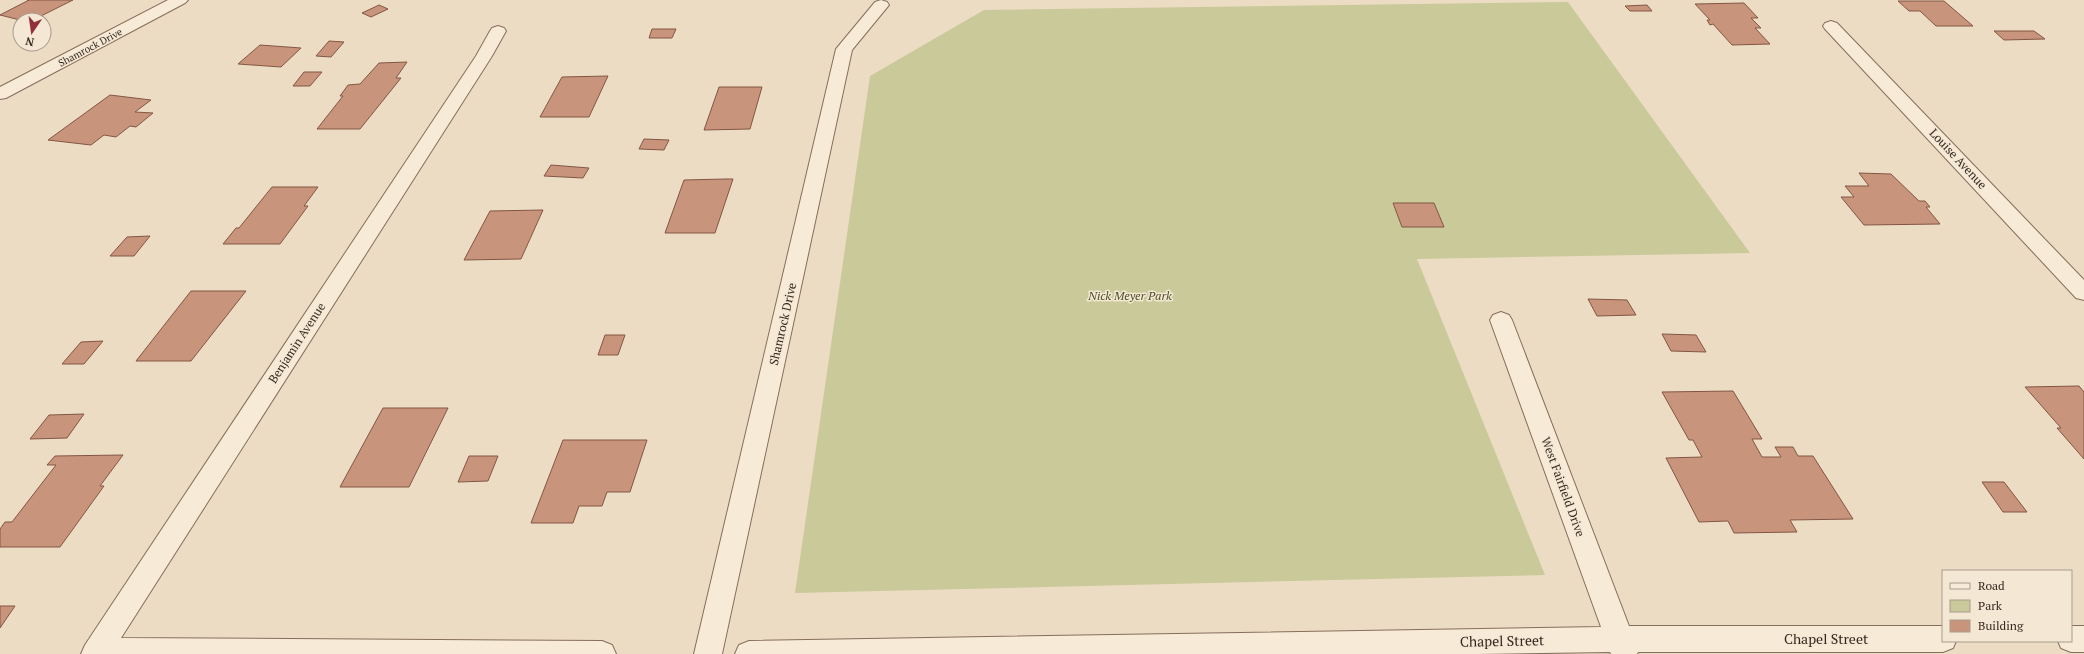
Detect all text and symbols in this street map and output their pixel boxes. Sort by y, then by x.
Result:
north arrow [12,12,52,52]
street label: Shamrock Drive [56,25,124,70]
text: N [23,34,35,50]
street label: Louise Avenue [1927,125,1990,192]
street label: Shamrock Drive [766,281,799,367]
park label: Nick Meyer Park [1087,288,1172,303]
street label: Benjamin Avenue [265,300,328,386]
street label: West Fairfield Drive [1538,435,1588,539]
legend [1942,570,2072,642]
text: Road [1978,578,2005,593]
text: Park [1978,598,2003,613]
text: Building [1978,618,2024,633]
street label: Chapel Street [1784,629,1869,648]
street label: Chapel Street [1460,630,1545,651]

